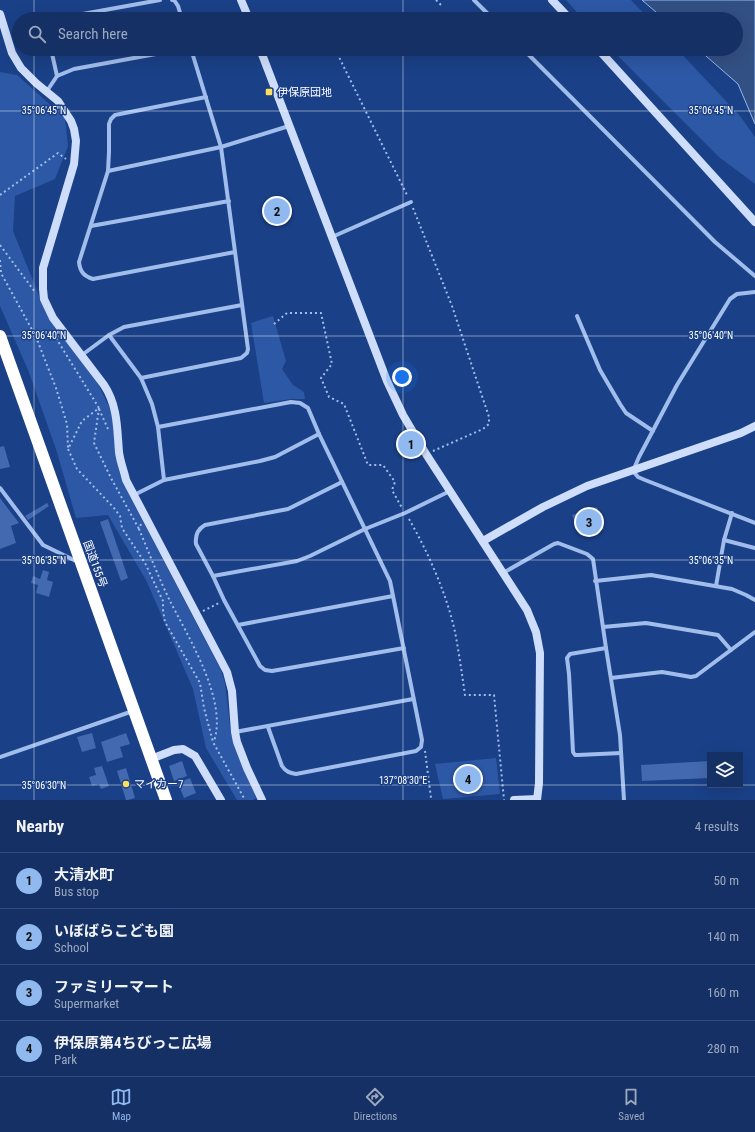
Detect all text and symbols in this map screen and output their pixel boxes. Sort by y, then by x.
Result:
search box [12,12,743,56]
icon: search [26,23,48,45]
text: Search here [58,25,128,43]
place label: 伊保原団地 [277,86,332,99]
marker: 伊保原団地 [264,87,274,97]
text: 35°06'45"N [22,105,66,116]
text: 35°06'45"N [689,105,733,116]
pin: 2 [264,196,290,226]
text: 35°06'40"N [22,330,66,341]
text: 35°06'40"N [689,330,733,341]
your location [392,367,412,387]
pin: 1 [398,429,424,459]
pin: 3 [576,507,602,537]
street label: 国道155号 [80,539,110,589]
text: 35°06'35"N [22,555,66,566]
text: 35°06'35"N [689,555,733,566]
map controls [707,752,743,788]
button: layers [707,752,743,788]
pin: 4 [455,764,481,794]
text: 137°08'30"E [379,775,427,786]
place label: マイカー7 [134,778,183,791]
marker: マイカー7 [121,779,131,789]
text: 35°06'30"N [22,780,66,791]
text: Nearby [16,816,64,836]
text: 4 results [695,819,739,834]
text: 大清水町 [54,866,114,884]
text: 1 [26,873,32,888]
text: 50 m [713,873,739,888]
text: Bus stop [54,884,99,899]
text: いぼばらこども園 [54,922,174,940]
text: 2 [26,929,32,944]
text: 140 m [707,929,739,944]
text: School [54,940,89,955]
text: ファミリーマート [54,978,174,996]
text: 3 [26,985,32,1000]
text: 160 m [707,985,739,1000]
text: Supermarket [54,996,119,1011]
text: 伊保原第4ちびっこ広場 [54,1034,212,1052]
text: 4 [26,1041,32,1056]
text: 280 m [707,1041,739,1056]
text: Park [54,1052,77,1067]
tab: Map [110,1086,132,1123]
tab: Directions [353,1086,397,1123]
tab: Saved [618,1086,645,1123]

